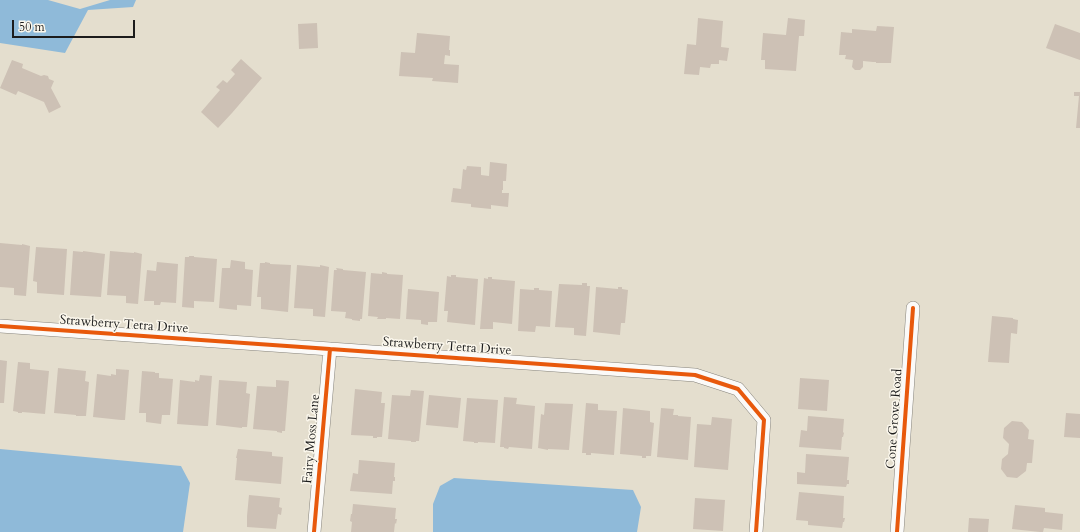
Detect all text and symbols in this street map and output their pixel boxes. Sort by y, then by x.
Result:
scale bar [14,12,137,38]
text: 50 m [19,19,45,35]
street label: Strawberry Tetra Drive [59,313,189,337]
street label: Strawberry Tetra Drive [382,335,512,359]
street label: Cone Grove Road [884,368,906,470]
street label: Fairy Moss Lane [300,393,324,485]

